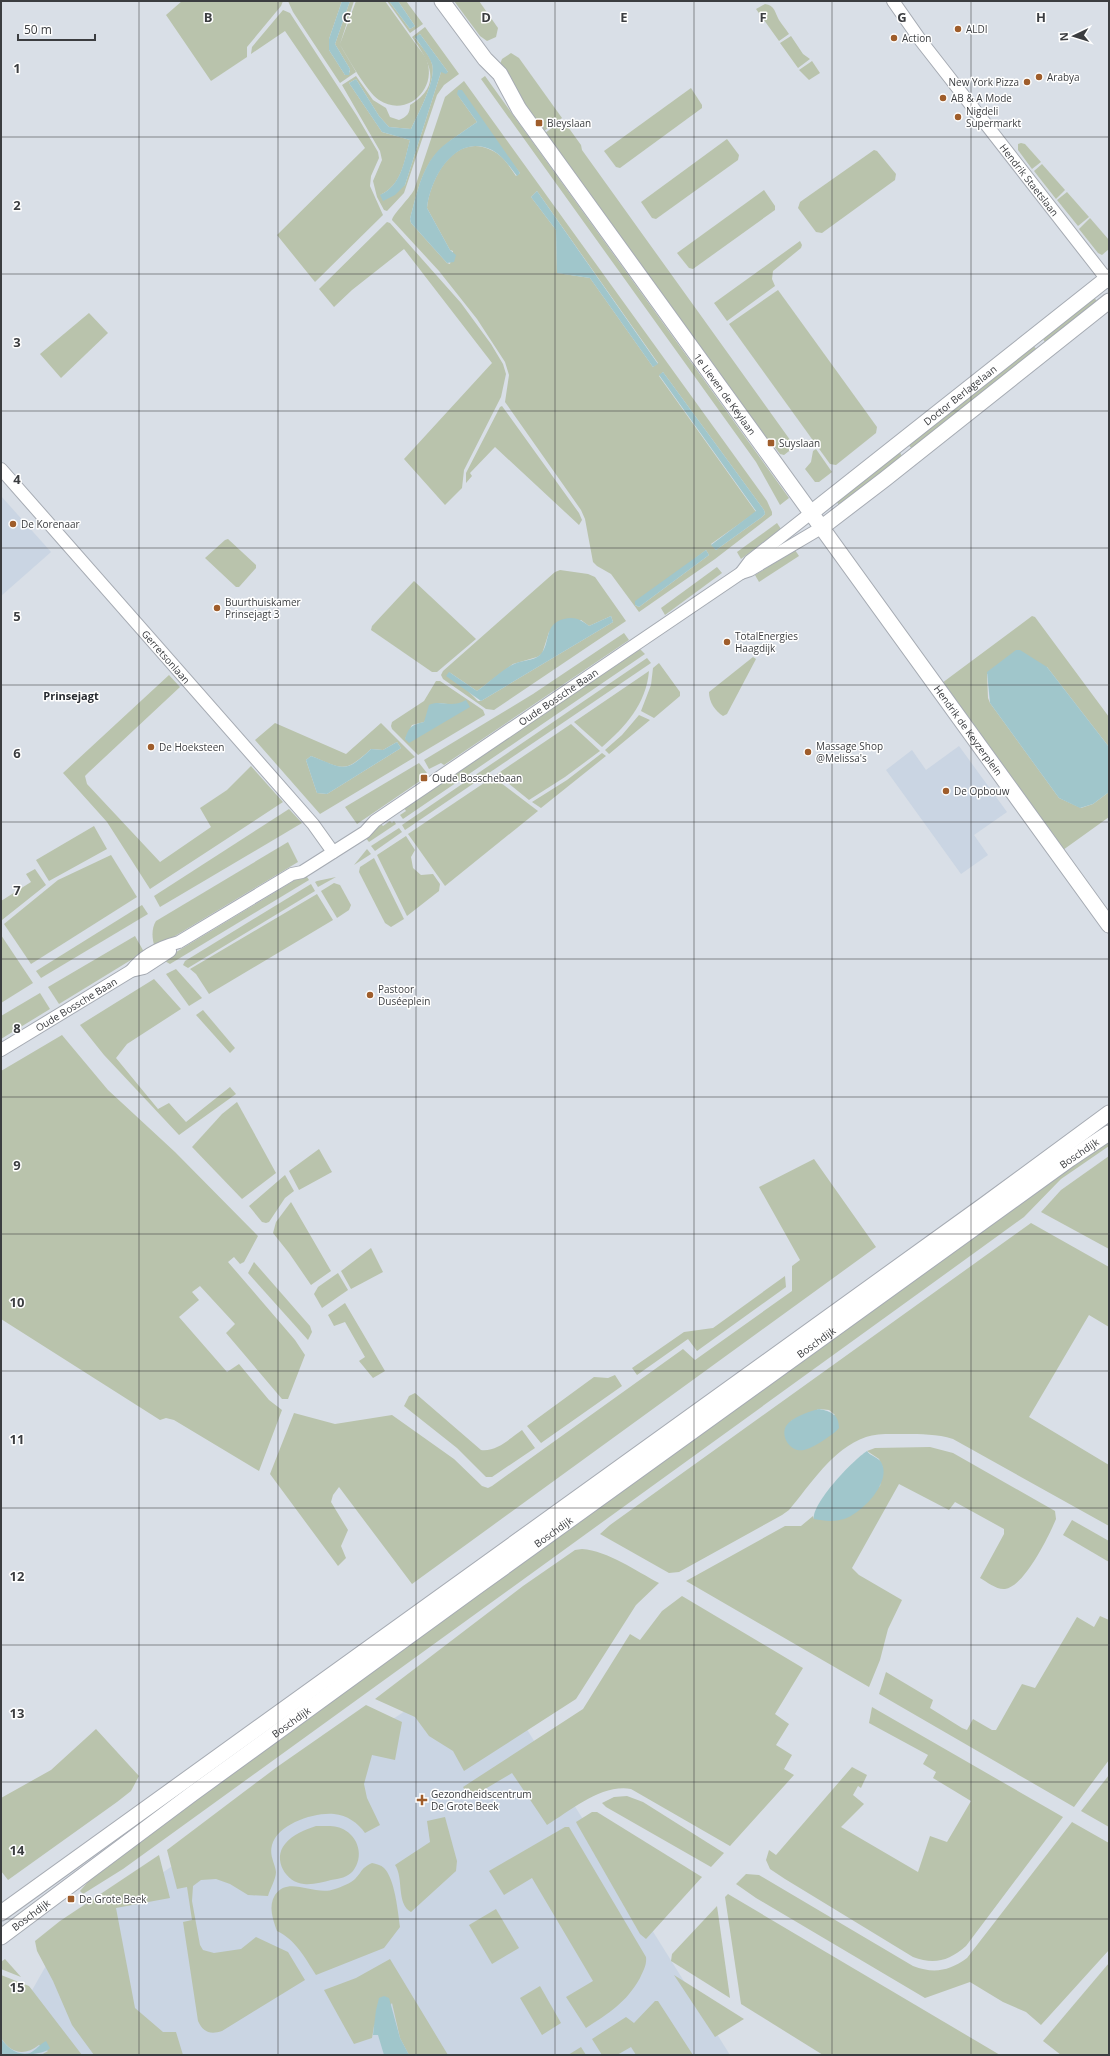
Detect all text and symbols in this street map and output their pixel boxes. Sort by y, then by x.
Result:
text: B [204,8,213,26]
text: C [343,8,351,26]
text: D [481,8,491,26]
text: E [620,8,628,26]
text: F [759,8,767,26]
text: G [897,8,907,26]
text: H [1036,8,1046,26]
scale bar [18,16,95,42]
north arrow [1054,16,1094,56]
text: 50 m [24,21,52,38]
place label: ALDI [966,22,988,36]
marker: ALDI [953,24,963,34]
place label: Action [902,31,931,45]
text: N [1056,32,1071,42]
marker: Action [889,33,899,43]
text: 1 [13,59,21,77]
place label: Arabya [1047,70,1080,84]
marker: Arabya [1034,72,1044,82]
place label: New York Pizza [948,75,1019,89]
marker: New York Pizza [1022,77,1032,87]
place label: AB & A Mode [951,91,1012,105]
marker: AB & A Mode [938,93,948,103]
place label: Nigdeli Supermarkt [966,104,1022,130]
marker: Nigdeli Supermarkt [953,112,963,122]
place label: Bleyslaan [547,116,591,130]
marker: Bleyslaan [534,118,544,128]
street label: Hendrik Staetslaan [997,141,1062,219]
text: 2 [13,196,21,214]
text: 3 [13,333,21,351]
street label: 1e Lieven de Keylaan [691,350,759,438]
street label: Doctor Berlagelaan [921,362,999,428]
place label: Suyslaan [779,436,820,450]
marker: Suyslaan [766,438,776,448]
text: 4 [13,470,21,488]
place label: De Korenaar [21,517,80,531]
marker: De Korenaar [8,519,18,529]
place label: Buurthuiskamer Prinsejagt 3 [225,595,301,621]
marker: Buurthuiskamer Prinsejagt 3 [212,603,222,613]
text: 5 [13,607,21,625]
street label: Gerretsonlaan [139,627,193,687]
place label: TotalEnergies Haagdijk [735,629,798,655]
marker: TotalEnergies Haagdijk [722,637,732,647]
street label: Oude Bossche Baan [516,665,601,729]
street label: Hendrik de Keyzerplein [931,682,1006,778]
district label: Prinsejagt [43,688,99,703]
place label: Massage Shop @Melissa's [816,739,883,765]
place label: De Hoeksteen [159,740,224,754]
marker: De Hoeksteen [146,742,156,752]
text: 6 [13,744,21,762]
marker: Massage Shop @Melissa's [803,747,813,757]
place label: Oude Bosschebaan [432,771,522,785]
marker: Oude Bosschebaan [419,773,429,783]
place label: De Opbouw [954,784,1010,798]
marker: De Opbouw [941,786,951,796]
text: 7 [13,881,21,899]
street label: Oude Bossche Baan [33,974,120,1034]
place label: Pastoor Duséeplein [378,982,430,1008]
marker: Pastoor Duséeplein [365,990,375,1000]
text: 8 [13,1019,21,1037]
street label: Boschdijk [1057,1134,1102,1171]
text: 9 [13,1156,21,1174]
text: 10 [10,1293,24,1311]
street label: Boschdijk [794,1323,839,1361]
text: 11 [10,1430,24,1448]
street label: Boschdijk [531,1513,576,1550]
text: 12 [10,1567,25,1585]
street label: Boschdijk [269,1703,314,1741]
text: 13 [10,1704,24,1722]
place label: Gezondheidscentrum De Grote Beek [431,1787,532,1813]
marker: Gezondheidscentrum De Grote Beek [416,1794,428,1806]
text: 14 [10,1841,25,1859]
place label: De Grote Beek [79,1892,147,1906]
marker: De Grote Beek [66,1894,76,1904]
street label: Boschdijk [9,1895,53,1934]
text: 15 [10,1978,24,1996]

